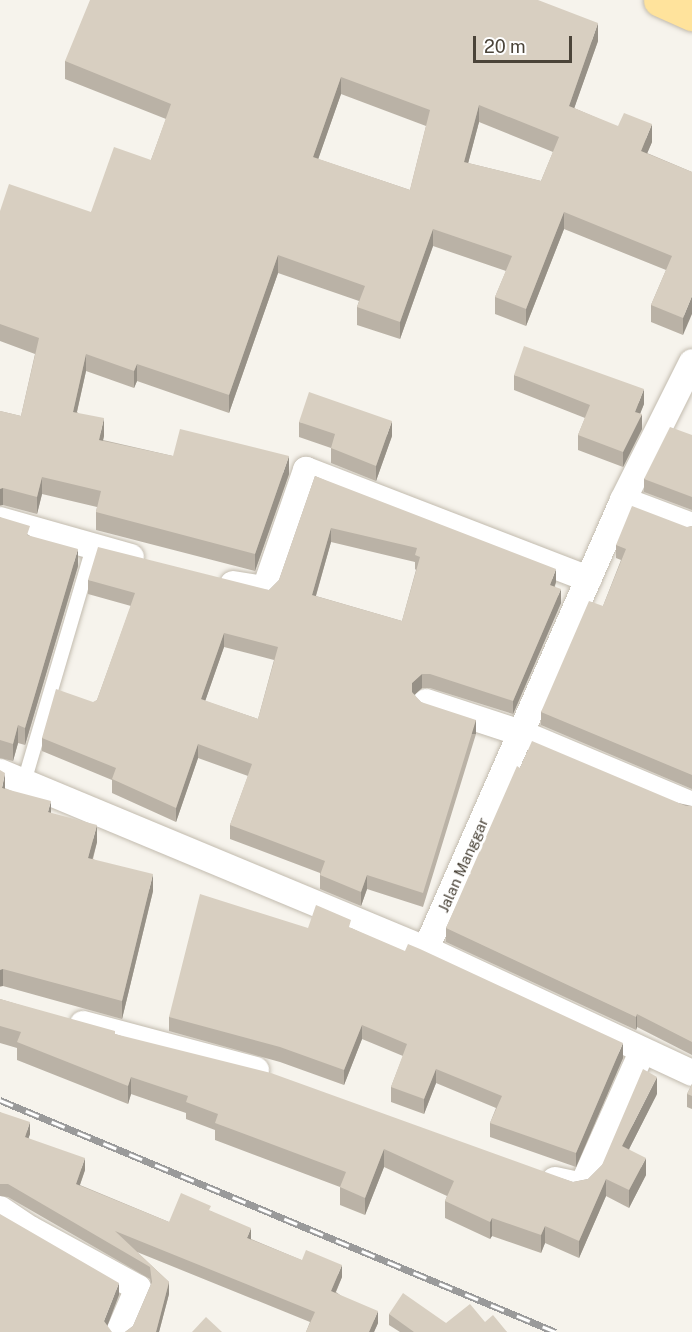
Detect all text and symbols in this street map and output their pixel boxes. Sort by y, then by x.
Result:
scale bar [476,24,575,62]
text: 20 m [484,36,526,57]
street label: Jalan Manggar [434,815,492,915]

